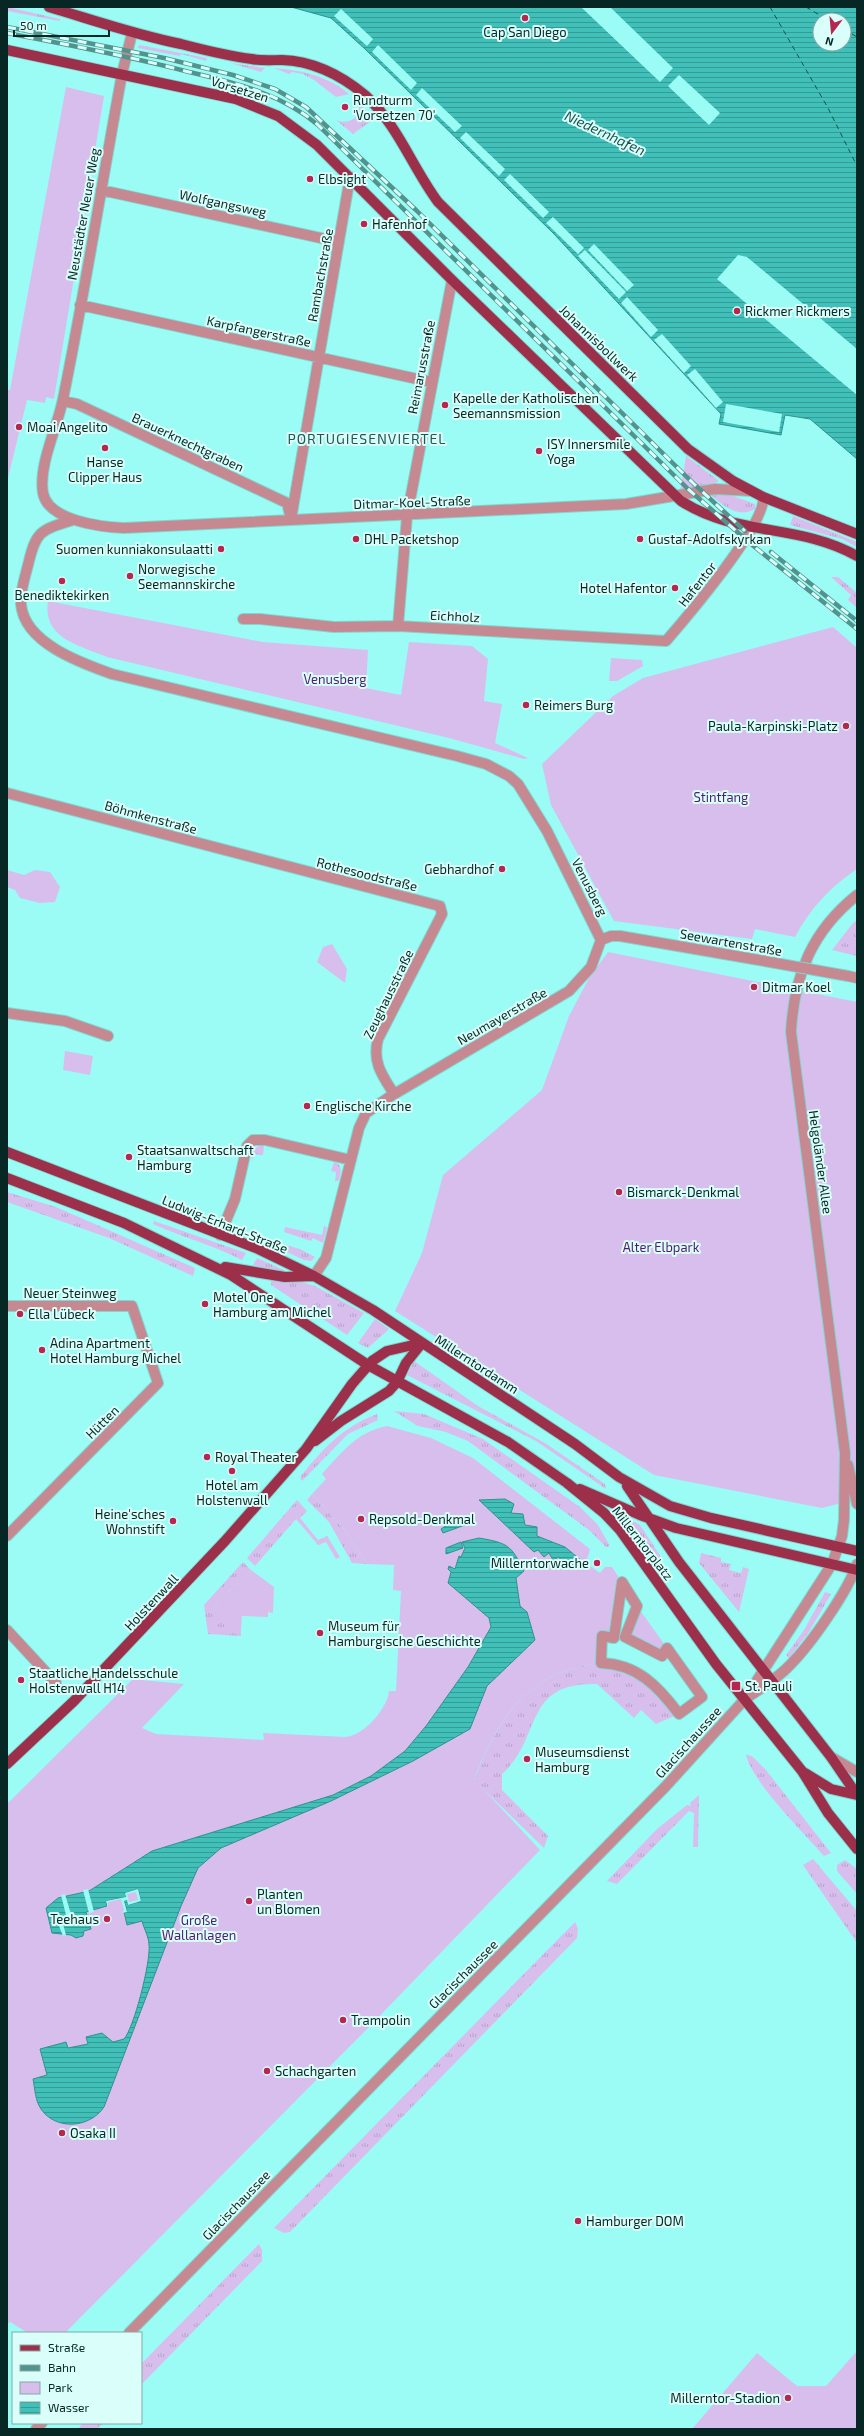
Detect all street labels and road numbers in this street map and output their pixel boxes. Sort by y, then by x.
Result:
street label: Vorsetzen [209,73,271,105]
street label: Neustädter Neuer Weg [63,147,103,281]
street label: Wolfgangsweg [178,186,268,220]
street label: Rambachstraße [304,227,336,323]
street label: Johannisbollwerk [556,301,642,385]
street label: Karpfangerstraße [205,312,313,350]
street label: Reimarusstraße [404,319,438,415]
street label: Brauerknechtgraben [130,409,246,475]
street label: Ditmar-Koel-Straße [353,492,471,512]
street label: Hafentor [674,558,720,610]
street label: Eichholz [430,607,480,625]
street label: Böhmkenstraße [103,797,199,837]
street label: Rothesoodstraße [315,854,419,894]
street label: Venusberg [569,855,611,919]
street label: Seewartenstraße [679,925,783,959]
street label: Zeughausstraße [359,947,417,1041]
street label: Neumayerstraße [454,984,550,1048]
street label: Helgoländer Allee [806,1109,836,1215]
street label: Ludwig-Erhard-Straße [160,1191,290,1257]
street label: Neuer Steinweg [23,1285,117,1301]
street label: Millerntordamm [432,1331,522,1397]
street label: Hütten [82,1402,122,1442]
street label: Millerntorplatz [609,1503,677,1583]
street label: Holstenwall [121,1570,181,1634]
street label: Glacischaussee [652,1703,724,1781]
street label: Glacischaussee [425,1936,501,2012]
street label: Glacischaussee [199,2167,273,2243]

